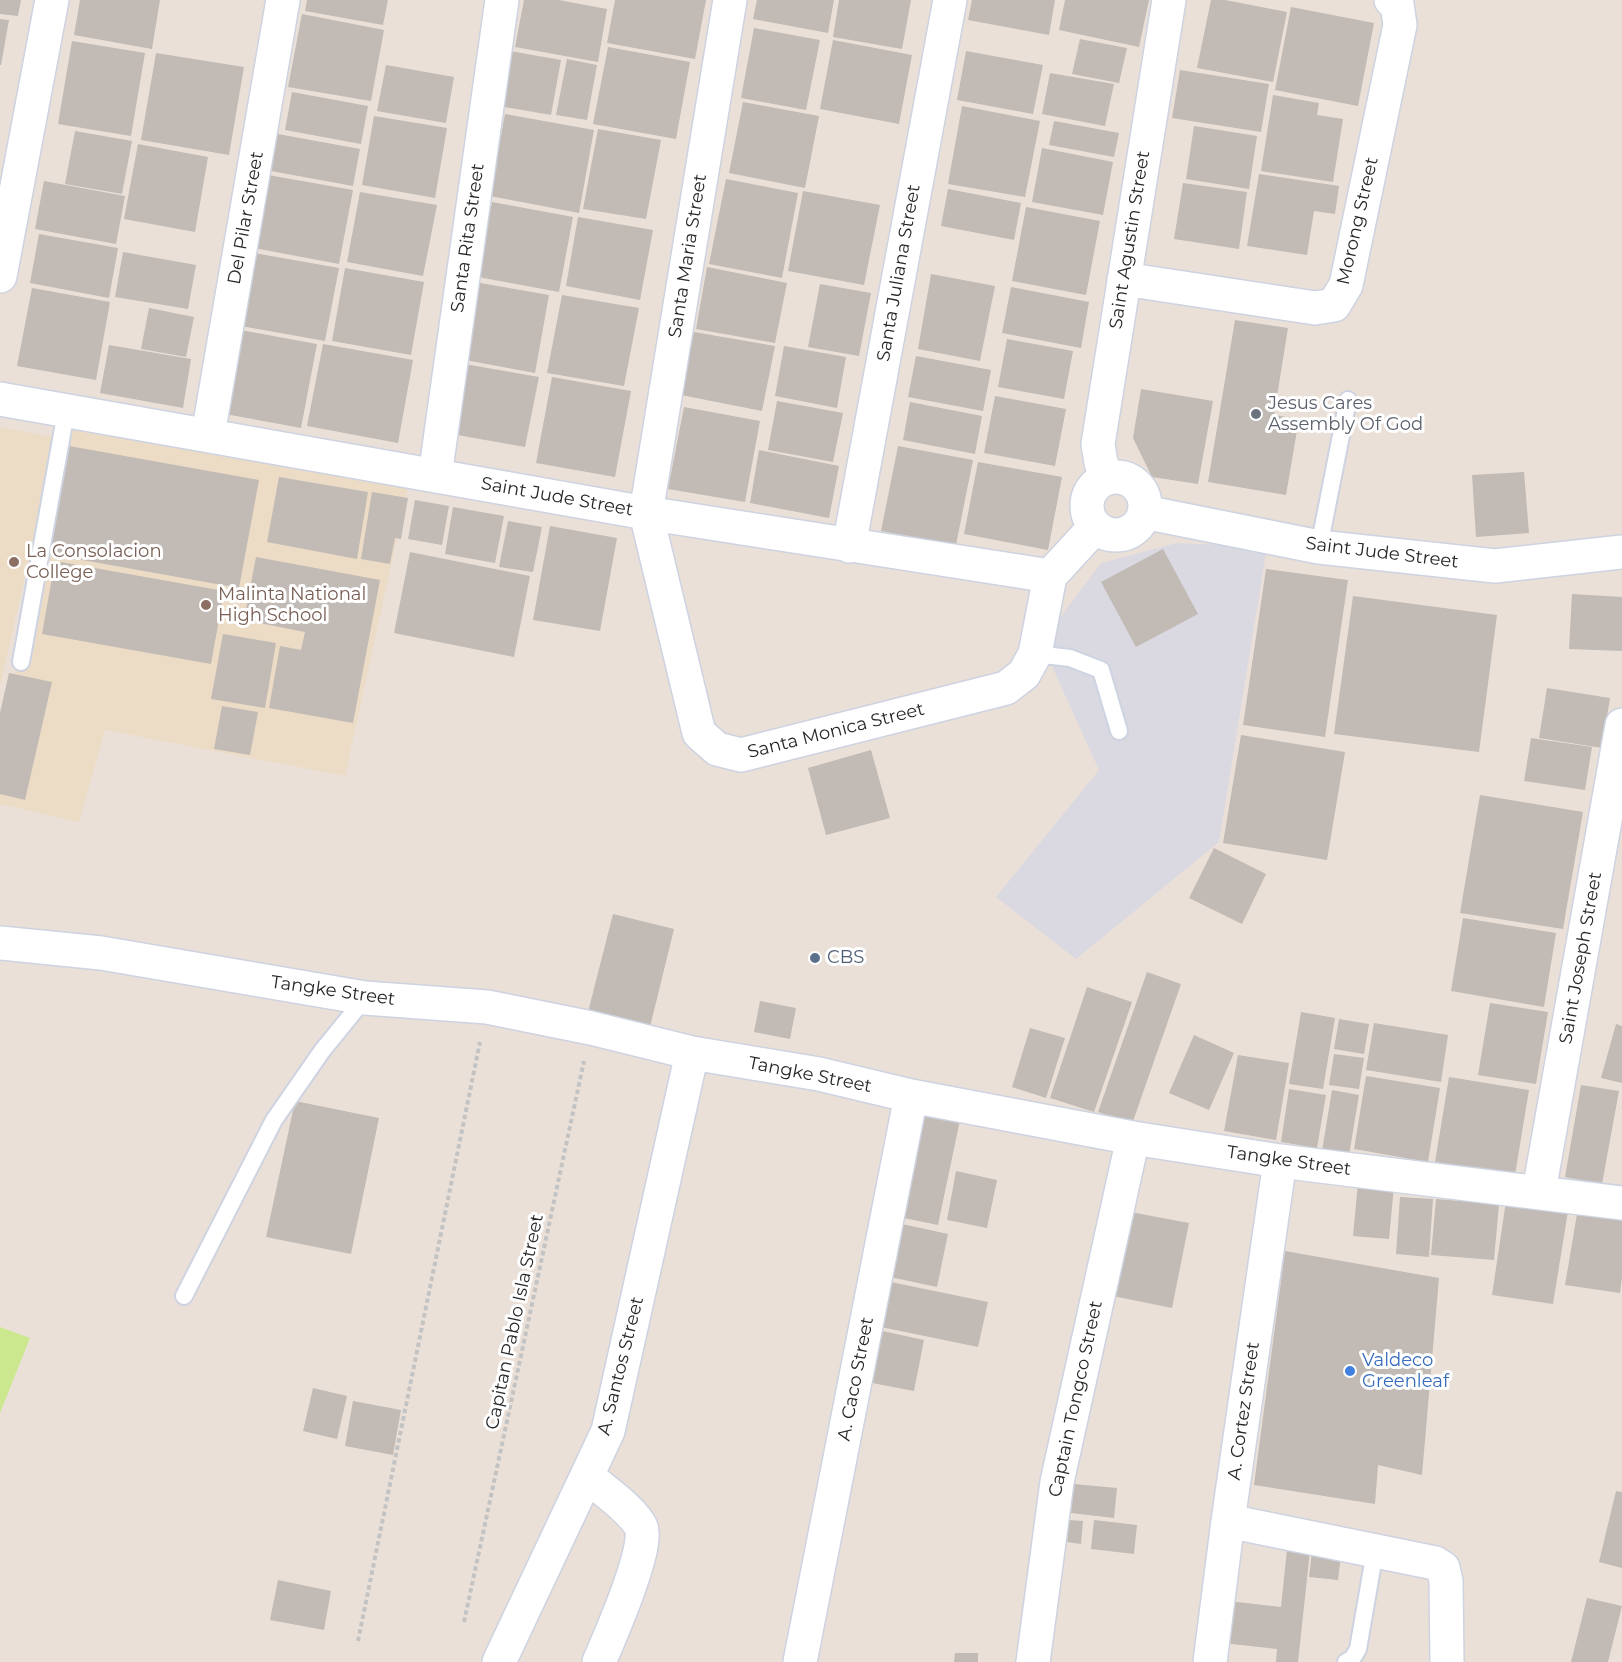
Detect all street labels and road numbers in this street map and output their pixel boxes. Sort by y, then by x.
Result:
street label: Saint Agustin Street [1105,149,1155,331]
street label: Del Pilar Street [224,150,268,286]
street label: Morong Street [1333,155,1383,287]
street label: Santa Rita Street [447,162,489,314]
street label: Santa Maria Street [664,173,712,339]
street label: Santa Juliana Street [873,183,925,363]
street label: Saint Jude Street [479,473,635,521]
street label: Saint Jude Street [1304,533,1460,573]
street label: Santa Monica Street [745,699,927,763]
street label: Saint Joseph Street [1555,870,1607,1046]
street label: Tangke Street [269,972,397,1010]
street label: Tangke Street [746,1052,874,1098]
street label: Tangke Street [1225,1142,1353,1180]
street label: Capitan Pablo Isla Street [482,1212,548,1432]
street label: A. Santos Street [593,1294,649,1438]
street label: Captain Tongco Street [1045,1299,1107,1499]
street label: A. Caco Street [833,1315,879,1443]
street label: A. Cortez Street [1224,1341,1264,1481]

